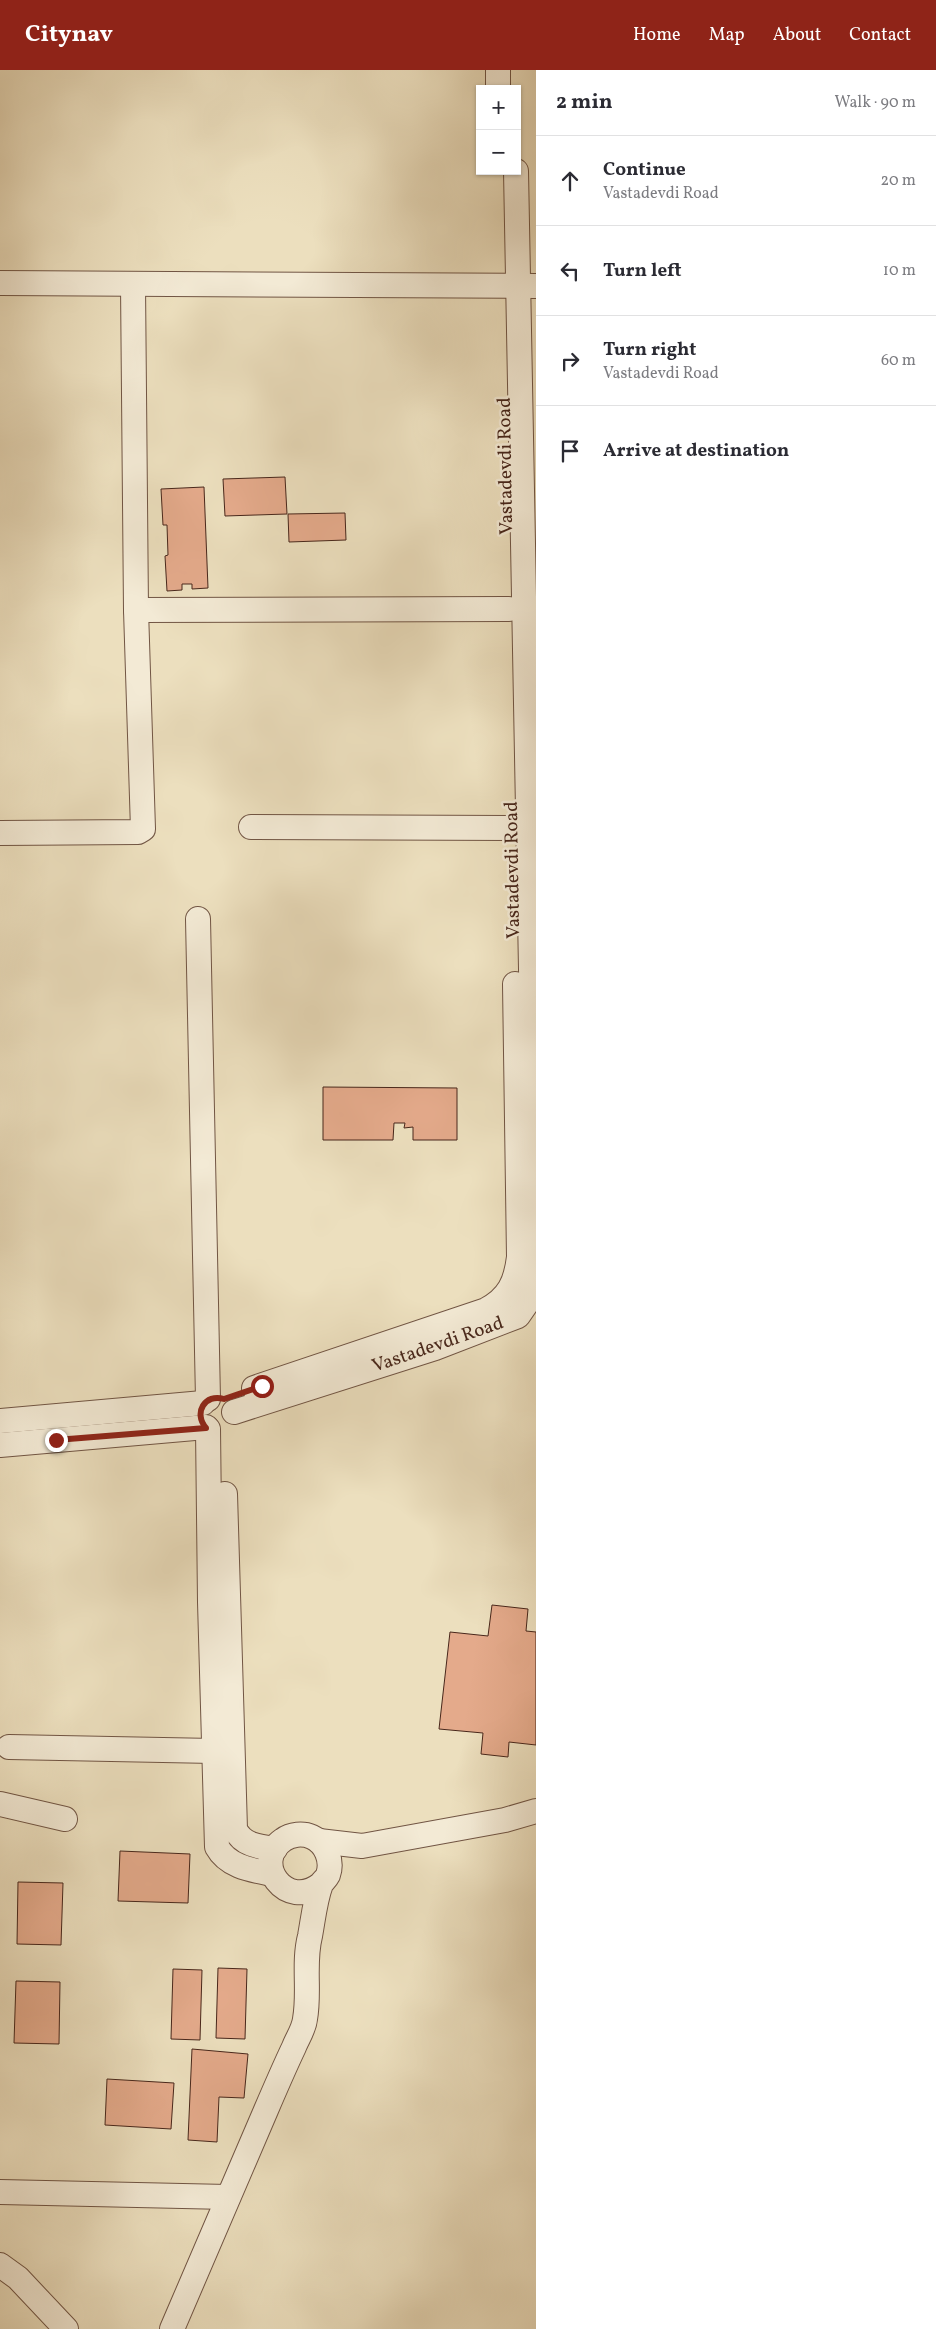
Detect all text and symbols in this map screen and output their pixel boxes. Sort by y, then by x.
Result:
text: Citynav [25,18,113,52]
text: Home [633,23,681,48]
text: Map [709,23,745,48]
text: About [773,23,821,48]
text: Contact [849,23,911,48]
map controls [476,85,521,175]
button: + [476,85,521,130]
text: 2 min [556,88,613,117]
text: Walk · 90 m [834,92,916,114]
button: − [476,130,521,175]
text: Continue [603,157,686,183]
icon: ahead [556,167,584,195]
text: 20 m [881,170,916,192]
text: Vastadevdi Road [603,183,719,205]
icon: left [556,257,584,285]
text: Turn left [603,258,682,284]
text: 10 m [883,260,916,282]
text: Turn right [603,337,696,363]
icon: right [556,347,584,375]
text: 60 m [881,350,916,372]
text: Vastadevdi Road [603,363,719,385]
street label: Vastadevdi Road [492,397,520,535]
icon: arrive [556,437,584,465]
text: Arrive at destination [603,438,789,464]
street label: Vastadevdi Road [499,801,527,939]
street label: Vastadevdi Road [369,1310,507,1380]
route start [251,1375,274,1398]
route end [45,1429,68,1452]

